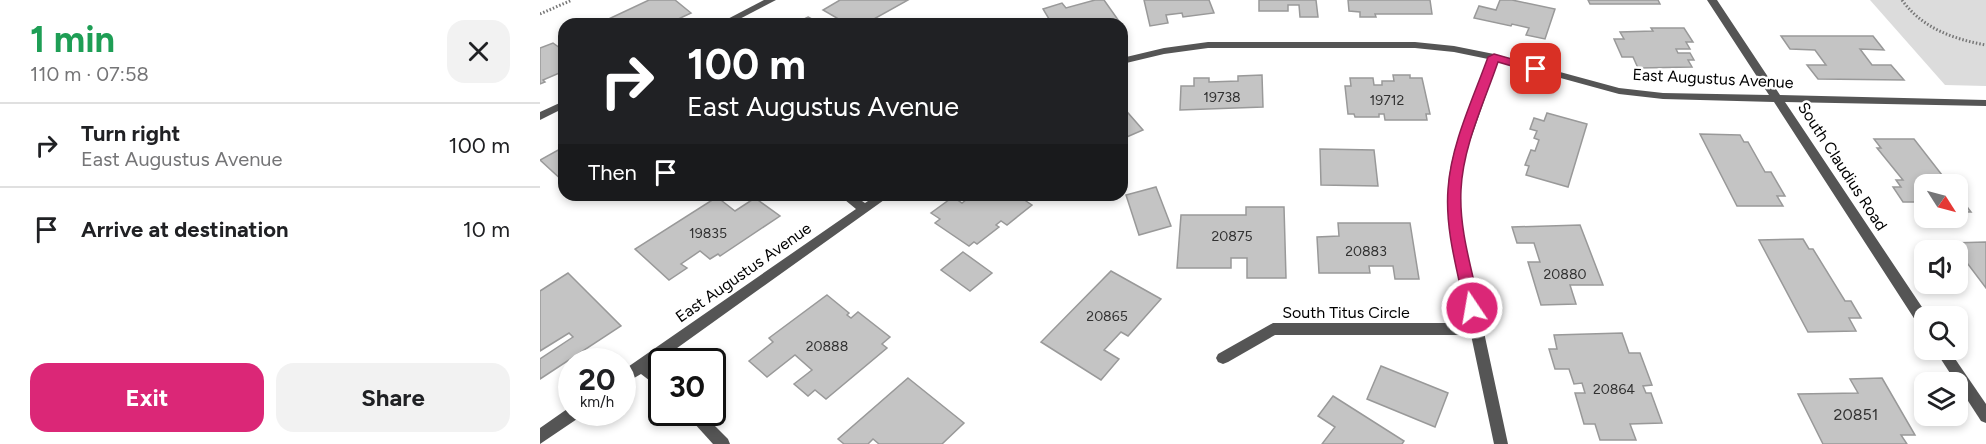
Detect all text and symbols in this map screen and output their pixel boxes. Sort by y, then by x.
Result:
text: 1 min [30,18,115,61]
button: close [447,20,510,83]
text: 100 m [687,39,806,90]
icon: right [588,42,666,120]
pin [1510,43,1561,94]
icon: arrive [1519,52,1552,85]
text: 110 m · 07:58 [30,62,149,86]
street label: East Augustus Avenue [1632,65,1794,92]
house number: 19738 [1203,89,1241,106]
text: East Augustus Avenue [687,90,959,123]
house number: 19712 [1370,92,1404,109]
street label: South Claudius Road [1794,98,1891,234]
text: Turn right [81,120,180,147]
icon: right [30,129,63,162]
text: 100 m [449,132,510,159]
text: East Augustus Avenue [81,147,282,171]
icon: arrive [649,156,682,189]
text: Then [588,159,637,186]
north arrow [1914,174,1968,228]
map controls [1914,174,1968,426]
icon: arrive [30,213,63,246]
text: Arrive at destination [81,216,289,243]
text: 10 m [463,216,510,243]
street label: East Augustus Avenue [672,218,815,326]
house number: 19835 [689,225,727,242]
house number: 20875 [1212,228,1252,245]
button: sound [1914,240,1968,294]
house number: 20883 [1345,243,1387,260]
house number: 20880 [1544,266,1587,283]
position arrow [1440,276,1504,340]
street label: South Titus Circle [1282,303,1410,322]
button: search [1914,306,1968,360]
house number: 20865 [1086,308,1128,325]
house number: 20888 [806,338,848,355]
speed limit sign: 30 [648,348,726,426]
text: 20 [579,361,615,398]
button: Exit [30,363,264,432]
button: Share [276,363,510,432]
button: layers [1914,372,1968,426]
house number: 20864 [1593,381,1635,398]
text: km/h [580,393,614,411]
house number: 20851 [1834,405,1878,424]

